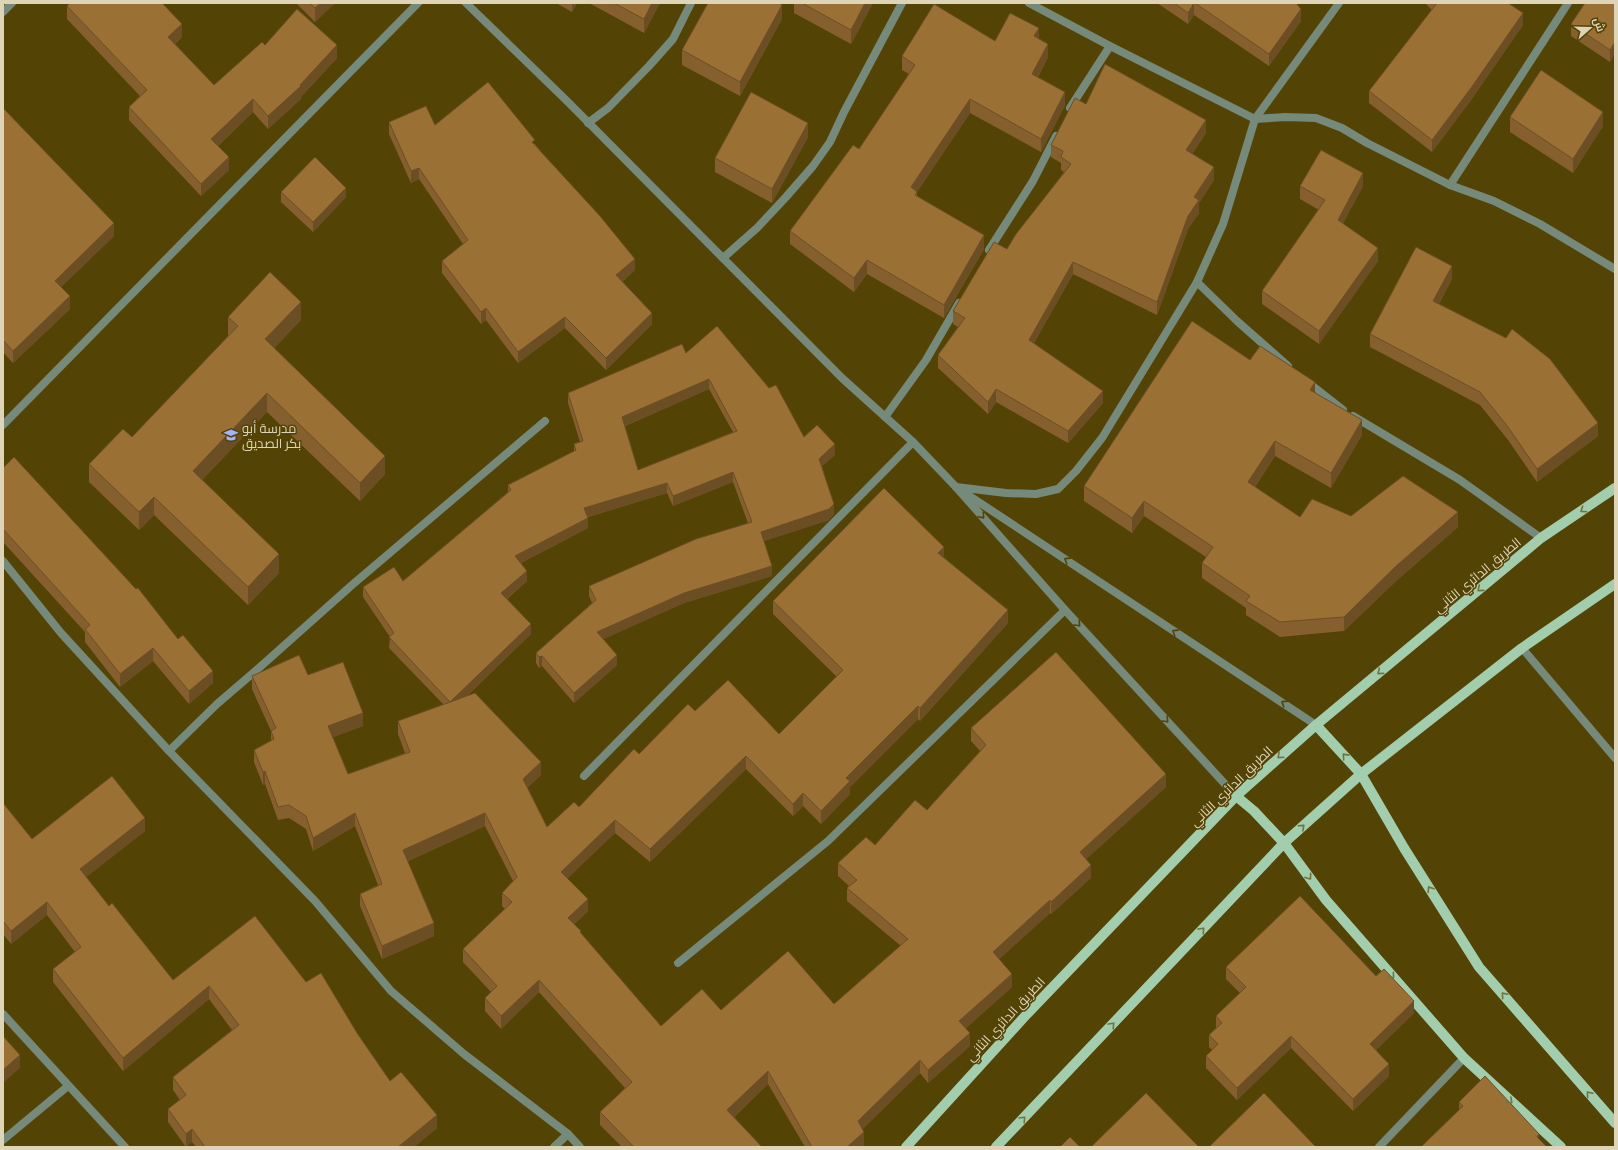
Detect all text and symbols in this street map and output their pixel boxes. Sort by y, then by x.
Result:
north arrow [1570,8,1610,48]
text: ش [1590,16,1607,34]
place label: مدرسة أبو بكر الصديق [242,420,301,451]
school or university icon: مدرسة أبو بكر الصديق [223,427,239,443]
one-way arrow [1580,505,1587,513]
one-way arrow [977,512,984,519]
street label: الطريق الدائري الثاني [1431,535,1526,618]
one-way arrow [1064,557,1071,565]
one-way arrow [1477,585,1484,592]
one-way arrow [1073,619,1080,627]
one-way arrow [1173,630,1180,637]
one-way arrow [1377,668,1384,675]
one-way arrow [1281,701,1288,708]
one-way arrow [1161,715,1168,722]
street label: الطريق الدائري الثاني [1187,743,1278,832]
one-way arrow [1278,751,1285,758]
one-way arrow [1342,753,1349,761]
one-way arrow [1297,824,1305,832]
one-way arrow [1304,872,1311,879]
one-way arrow [1427,886,1435,893]
one-way arrow [1197,927,1204,935]
one-way arrow [1387,972,1394,979]
street label: الطريق الدائري الثاني [963,974,1050,1066]
one-way arrow [1501,993,1508,1000]
one-way arrow [1107,1022,1115,1030]
one-way arrow [1587,1091,1594,1098]
one-way arrow [1505,1096,1513,1104]
one-way arrow [1018,1116,1025,1124]

